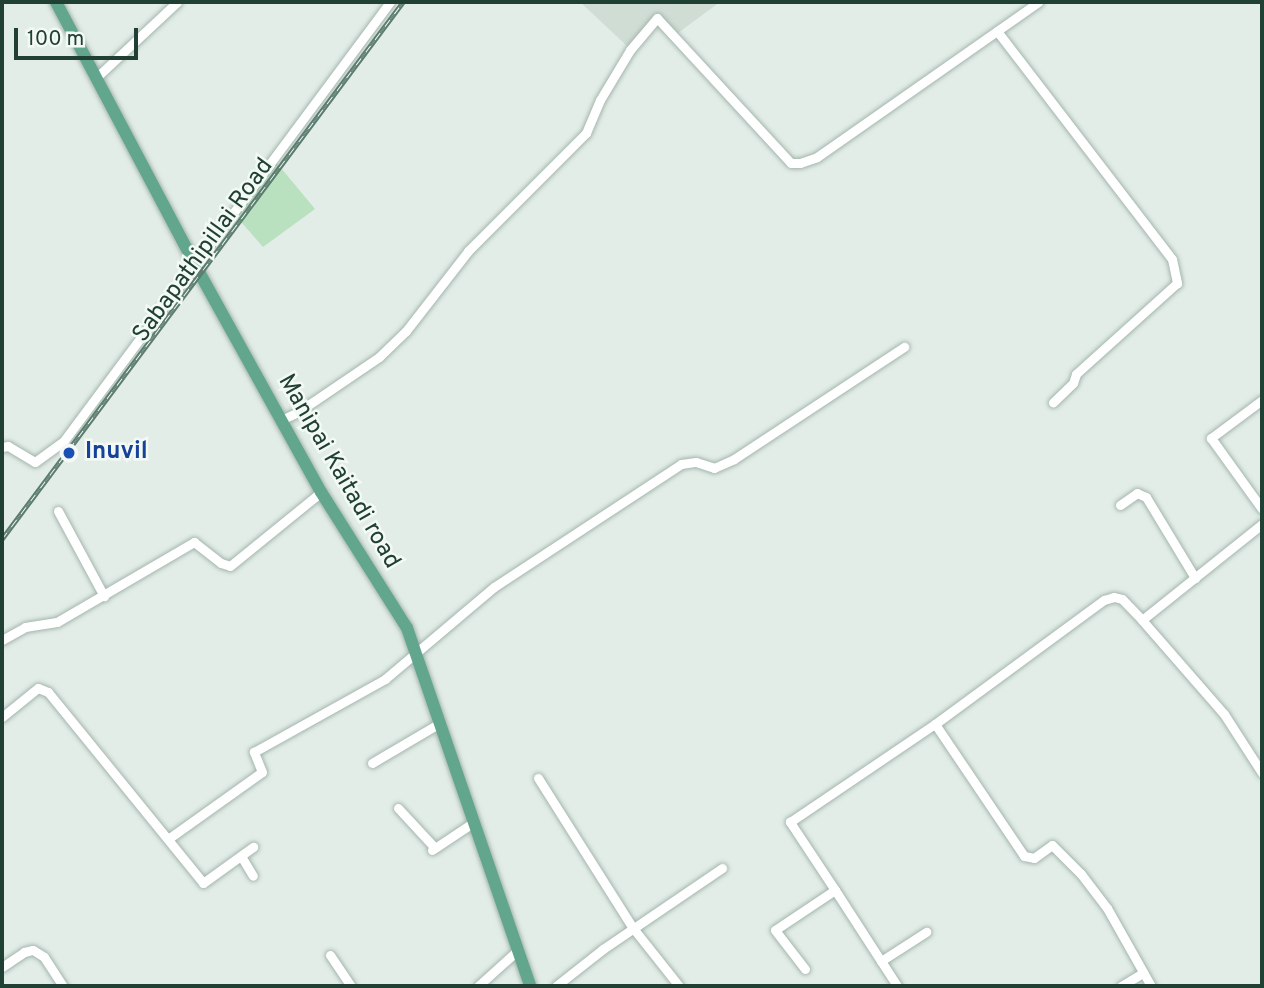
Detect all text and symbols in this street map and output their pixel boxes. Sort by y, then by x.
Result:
scale bar [18,14,142,58]
text: 100 m [27,26,84,53]
street label: Sabapathipillai Road [128,153,280,349]
street label: Manipai Kaitadi road [271,370,405,574]
place label: Inuvil [85,439,148,467]
marker: Inuvil [59,443,79,463]

